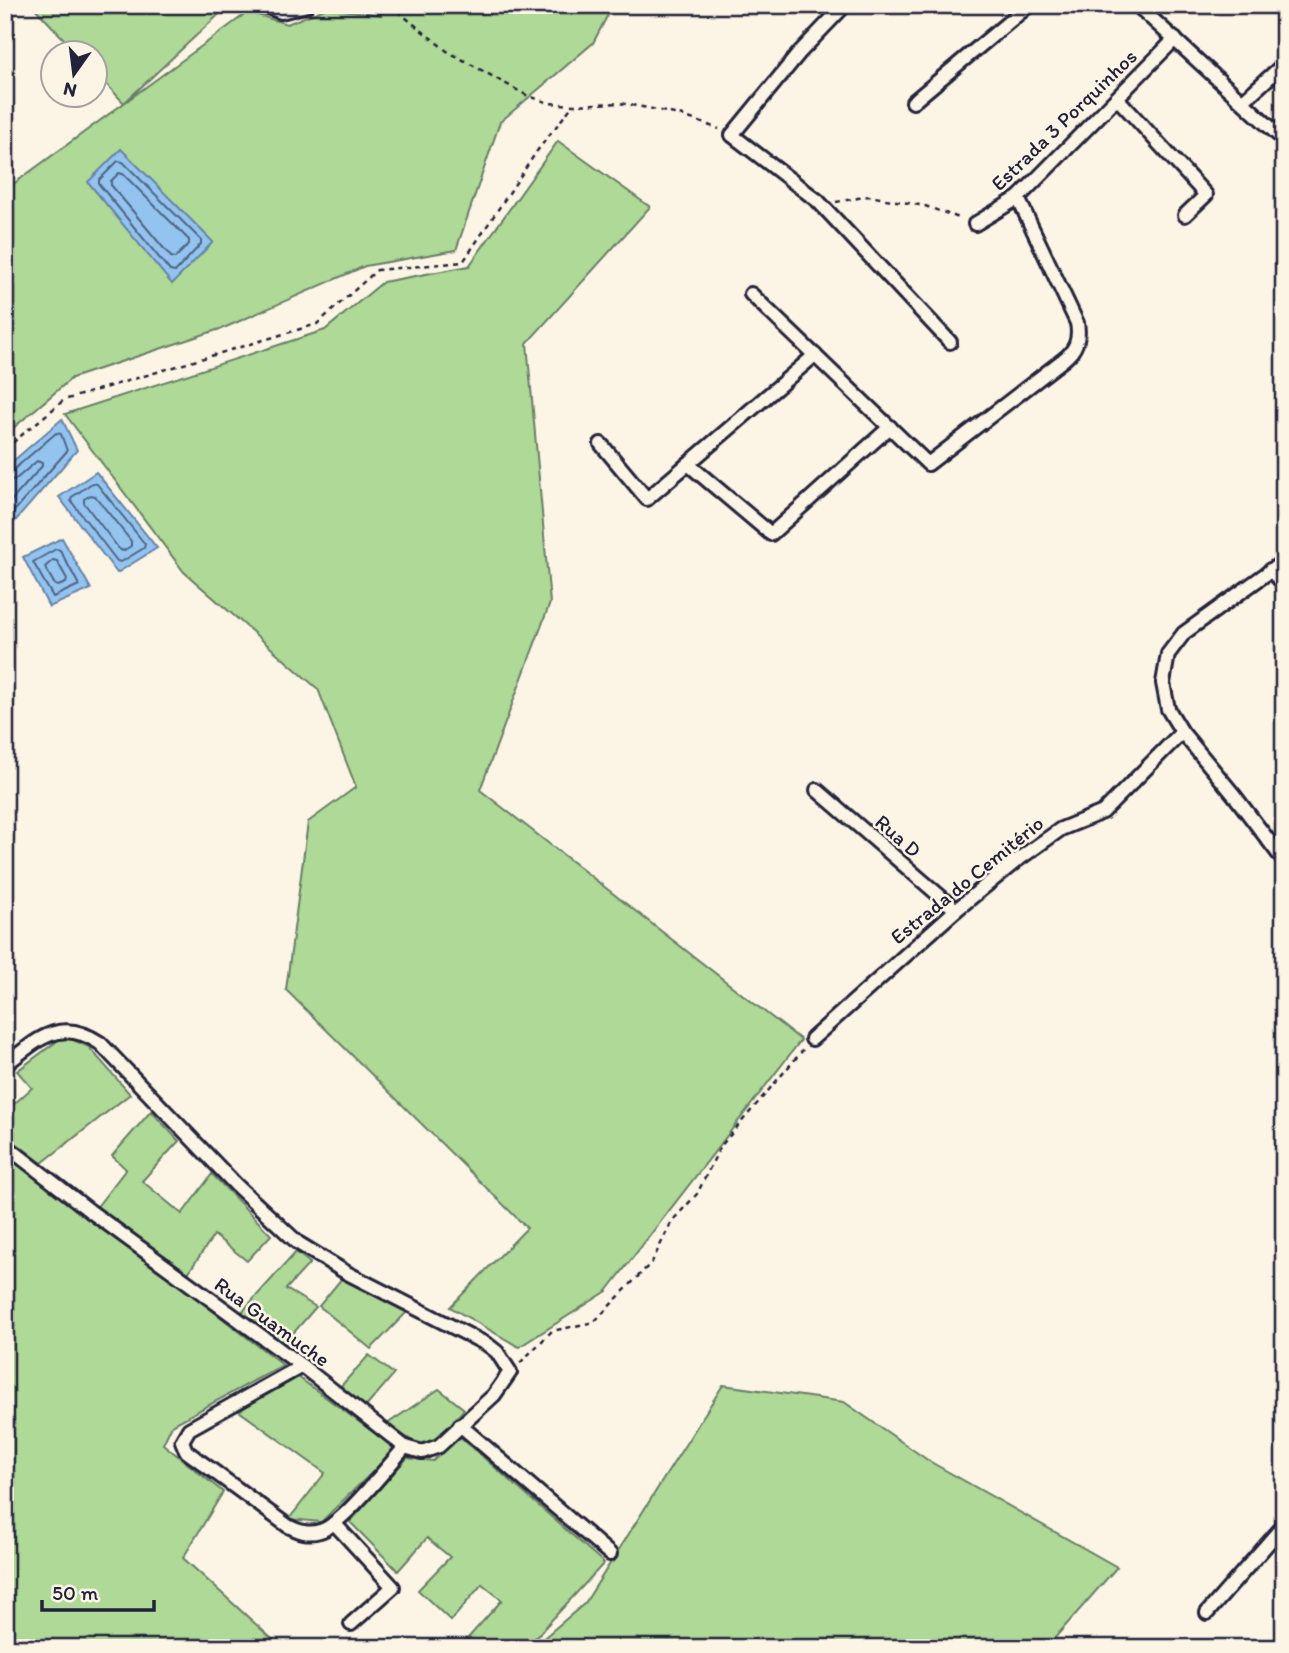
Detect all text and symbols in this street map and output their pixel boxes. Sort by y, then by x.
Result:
north arrow [38,38,108,108]
street label: Estrada 3 Porquinhos [986,44,1142,196]
text: N [61,77,79,103]
street label: Rua D [870,809,926,862]
street label: Estrada do Cemitério [885,810,1048,949]
street label: Rua Guamuche [210,1271,335,1372]
scale bar [42,1569,154,1613]
text: 50 m [52,1580,99,1605]

